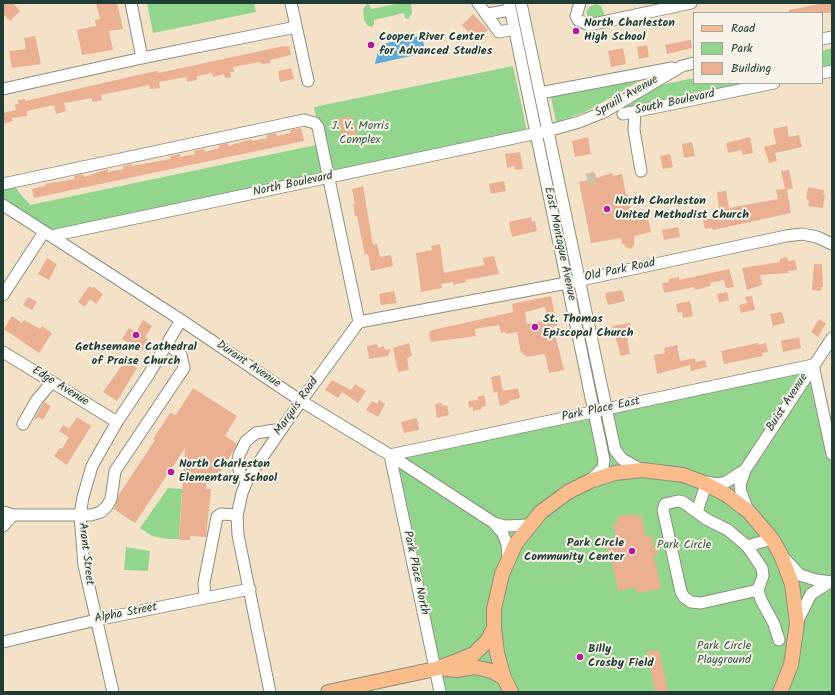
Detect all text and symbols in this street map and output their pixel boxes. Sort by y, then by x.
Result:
legend [693,12,823,84]
place label: North Charleston High School [584,17,675,45]
text: Road [731,19,755,38]
marker: North Charleston High School [571,26,581,36]
place label: Cooper River Center for Advanced Studies [379,31,492,59]
text: Park [731,39,753,58]
marker: Cooper River Center for Advanced Studies [366,40,376,50]
text: Building [731,59,771,78]
street label: Spruill Avenue [593,73,661,121]
street label: South Boulevard [634,88,716,118]
park label: J. V. Morris Complex [331,120,389,148]
street label: North Boulevard [252,170,334,200]
street label: East Montague Avenue [540,186,578,302]
place label: North Charleston United Methodist Church [615,195,749,223]
marker: North Charleston United Methodist Church [602,204,612,214]
street label: Old Park Road [583,257,657,285]
place label: St. Thomas Episcopal Church [543,313,633,341]
marker: St. Thomas Episcopal Church [530,322,540,332]
marker: Gethsemane Cathedral of Praise Church [131,330,141,340]
street label: Durant Avenue [213,338,283,392]
place label: Gethsemane Cathedral of Praise Church [75,341,197,369]
street label: Edge Avenue [29,364,91,410]
street label: Buist Avenue [764,371,812,435]
street label: Marquis Road [272,375,322,439]
street label: Park Place East [561,395,641,425]
place label: North Charleston Elementary School [179,458,277,486]
marker: North Charleston Elementary School [166,467,176,477]
street label: Arant Street [74,522,96,586]
street label: Park Place North [399,530,431,616]
place label: Park Circle Community Center [524,537,624,565]
park label: Park Circle [657,539,711,553]
marker: Park Circle Community Center [627,546,637,556]
street label: Alpha Street [94,601,158,627]
park label: Park Circle Playground [697,640,751,668]
place label: Billy Crosby Field [588,643,654,671]
marker: Billy Crosby Field [575,652,585,662]

